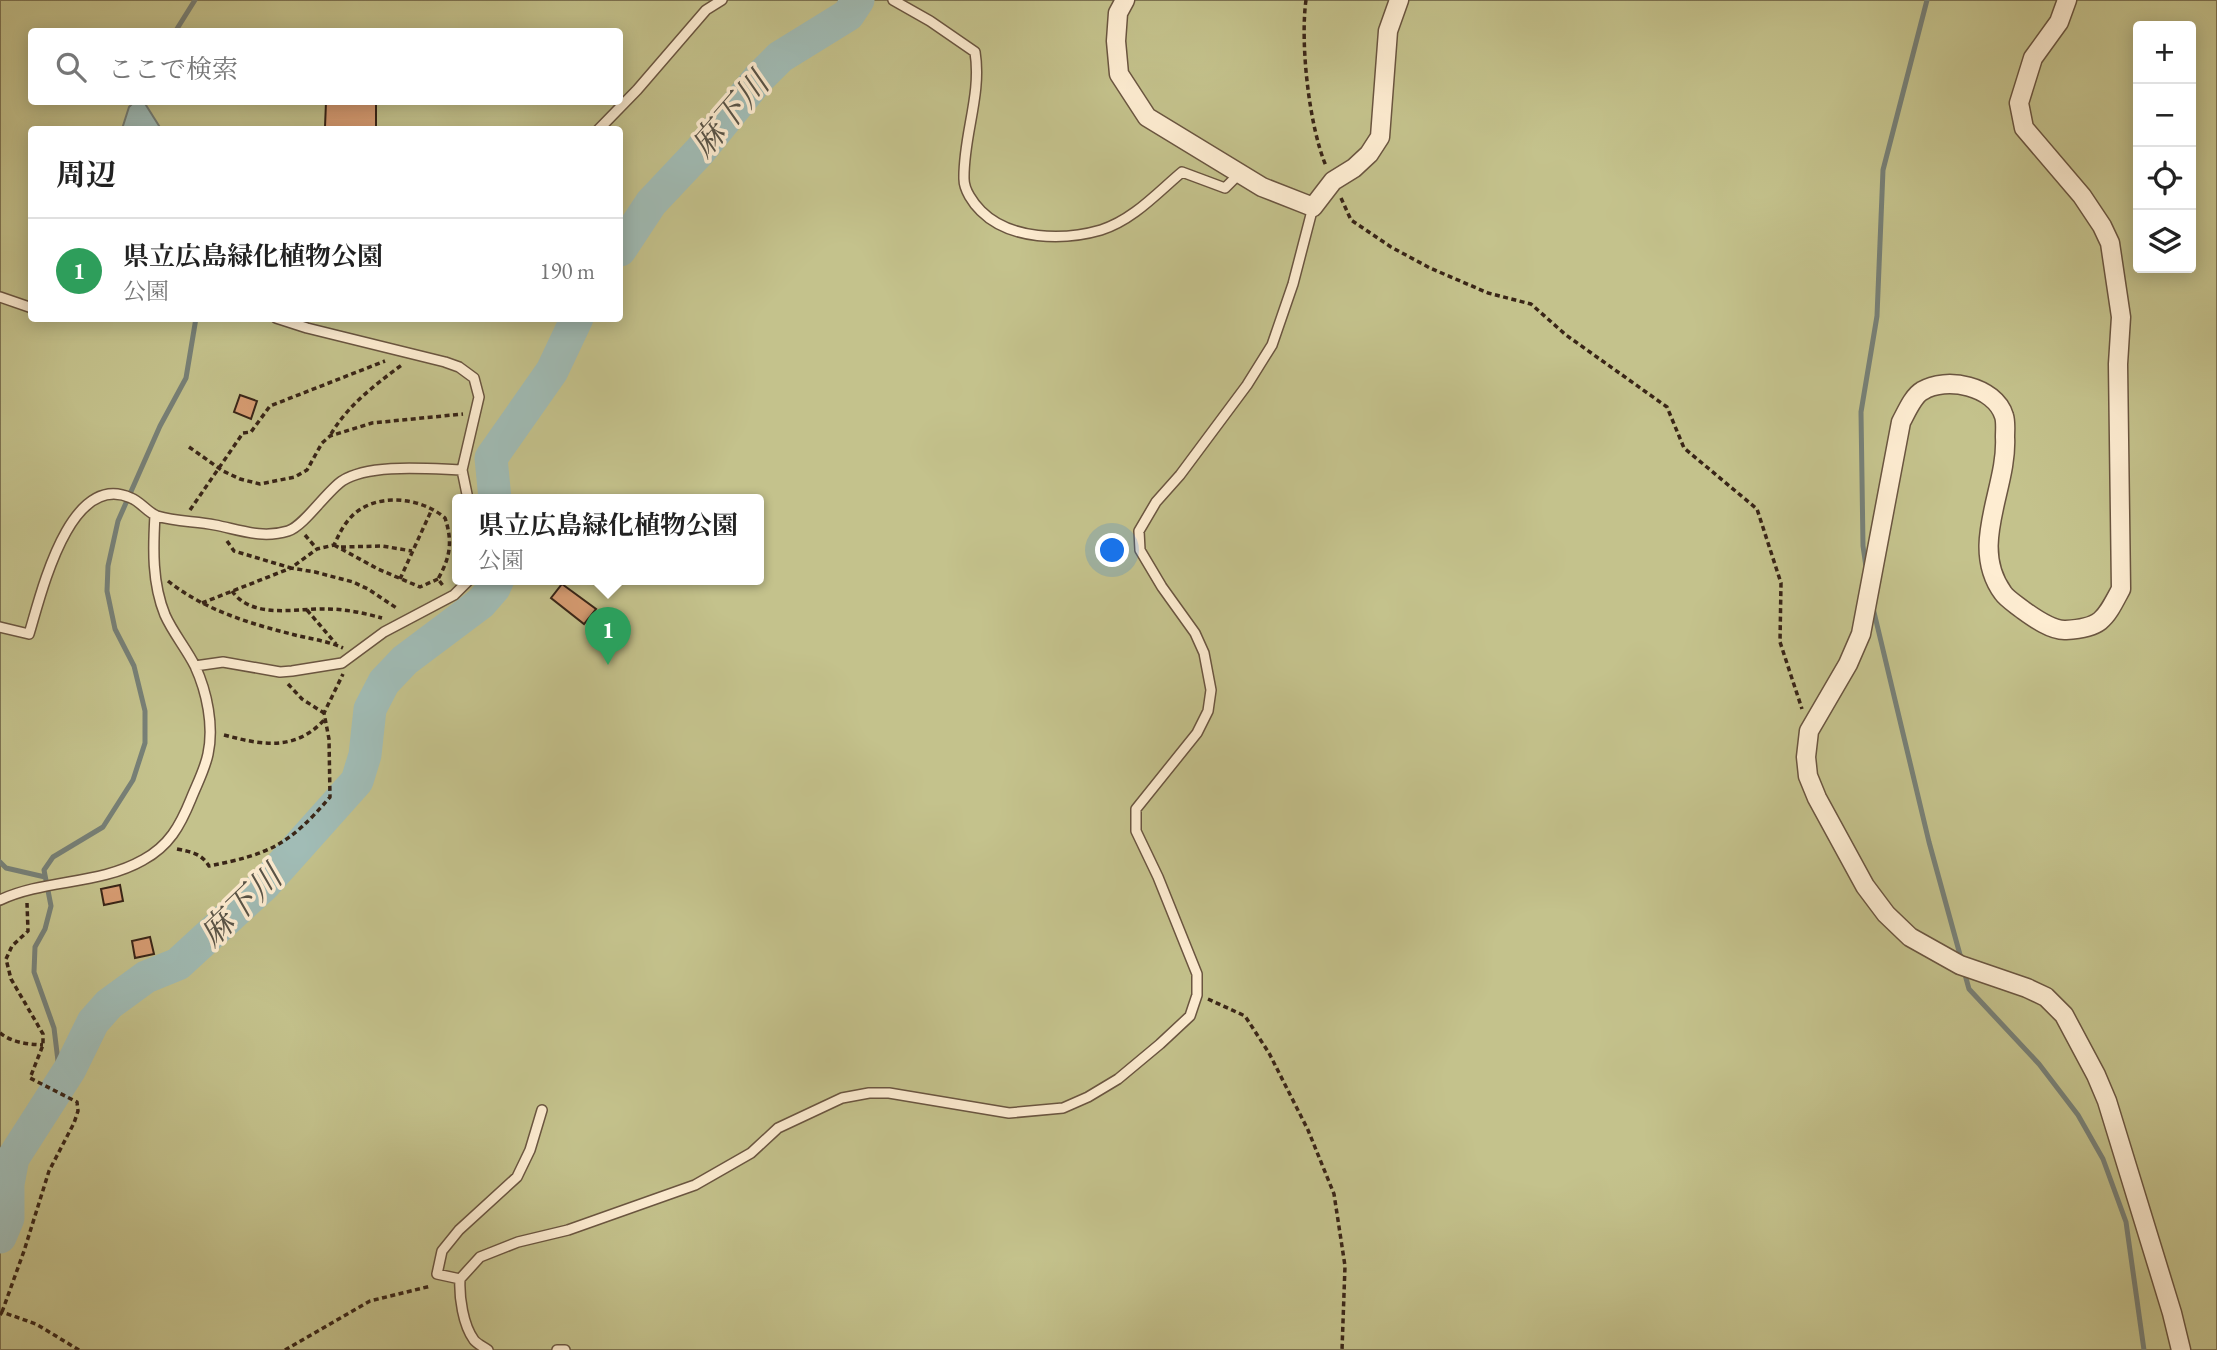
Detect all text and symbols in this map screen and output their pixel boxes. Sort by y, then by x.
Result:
map controls [2133,21,2196,273]
button: + [2133,21,2196,84]
search box [28,28,623,105]
icon: search [52,48,90,86]
text: ここで検索 [108,52,238,86]
water label: 麻下川 [681,61,780,166]
button: − [2133,84,2196,147]
button: locate [2133,147,2196,210]
text: 周辺 [56,155,116,194]
button: layers [2133,210,2196,273]
text: 県立広島緑化植物公園 [123,239,383,273]
text: 1 [73,256,85,286]
text: 190 m [539,256,595,286]
text: 公園 [123,276,169,306]
popup [452,494,764,585]
text: 県立広島緑化植物公園 [478,508,738,542]
your location [1095,533,1129,567]
text: 公園 [478,545,524,575]
pin: 1 [585,607,631,665]
water label: 麻下川 [190,853,293,955]

